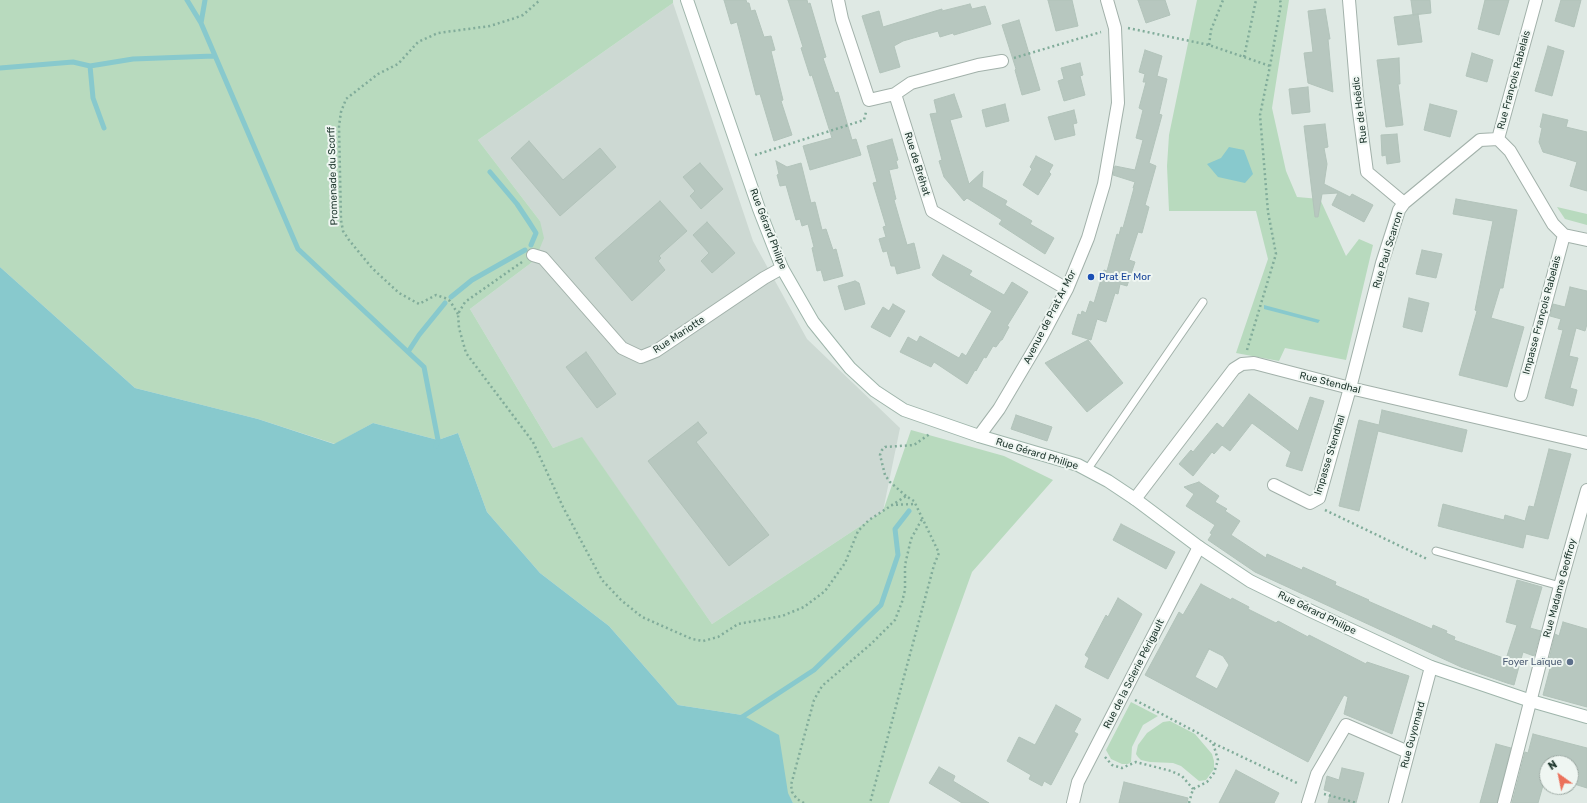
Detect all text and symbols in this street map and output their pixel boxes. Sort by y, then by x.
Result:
street label: Rue François Rabelais [1495,29,1533,131]
street label: Rue de Hoëdic [1350,76,1370,144]
street label: Promenade du Scorff [325,127,341,225]
street label: Rue de Bréhat [902,131,932,197]
street label: Rue Gérard Philipe [747,187,789,271]
street label: Rue Paul Scarron [1371,210,1405,290]
street label: Impasse François Rabelais [1520,254,1564,376]
street label: Avenue de Prat Ar Mor [1021,268,1079,366]
place label: Prat Er Mor [1099,271,1151,283]
marker: Prat Er Mor [1086,272,1096,282]
street label: Rue Mariotte [651,314,707,356]
street label: Rue Stendhal [1298,370,1362,396]
street label: Impasse Stendhal [1312,413,1348,497]
street label: Rue Gérard Philipe [994,436,1080,472]
street label: Rue Madame Geoffroy [1541,537,1579,639]
street label: Rue Gérard Philipe [1276,589,1358,637]
street label: Rue de la Scierie Périgault [1101,617,1167,731]
place label: Foyer Laïque [1502,656,1562,668]
marker: Foyer Laïque [1565,657,1575,667]
street label: Rue Guyomard [1398,700,1428,770]
north arrow [1539,755,1579,795]
text: N [1546,758,1560,773]

